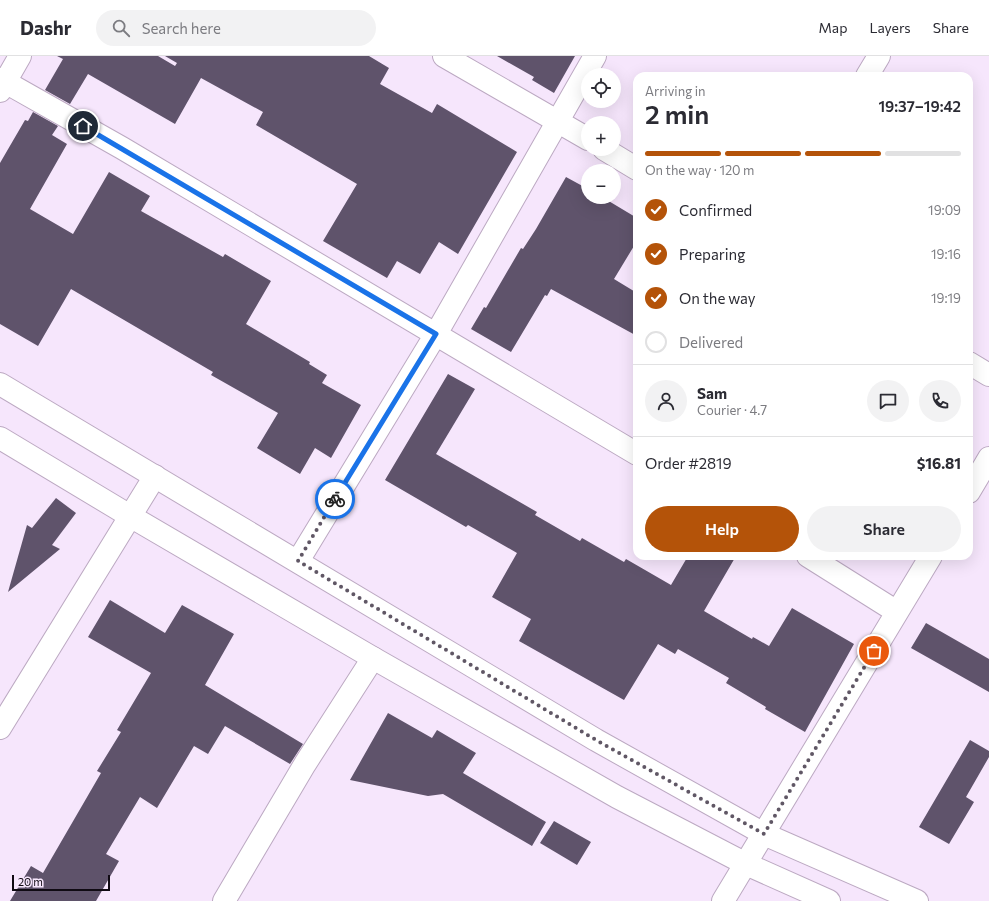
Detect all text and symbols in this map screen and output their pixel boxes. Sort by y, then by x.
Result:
search box [96,10,376,46]
text: Dashr [20,16,72,39]
icon: search [110,17,132,39]
text: Search here [142,19,221,37]
text: Map [819,19,847,36]
text: Layers [869,19,911,36]
text: Share [933,19,969,36]
map controls [581,68,621,204]
button: locate [581,68,621,108]
text: Arriving in [645,83,705,99]
text: 19:37–19:42 [878,97,961,115]
text: 2 min [645,98,709,129]
pin [66,109,100,143]
icon: home [72,115,94,137]
button: + [581,116,621,156]
text: On the way · 120 m [645,162,754,178]
button: − [581,164,621,204]
icon: check [645,199,667,221]
text: Confirmed [679,201,752,219]
text: 19:09 [928,202,961,218]
icon: check [645,243,667,265]
text: Preparing [679,245,745,263]
text: 19:16 [931,246,961,262]
icon: check [645,287,667,309]
text: On the way [679,289,756,307]
text: 19:19 [931,290,961,306]
text: Delivered [679,333,743,351]
button: person [645,380,687,422]
button: chat [867,380,909,422]
button: phone [919,380,961,422]
text: Sam [697,384,727,402]
text: Courier · 4.7 [697,402,767,418]
text: Order #2819 [645,454,732,472]
text: $16.81 [917,454,961,472]
courier [315,479,355,519]
icon: bike [324,488,346,510]
button: Help [645,506,799,552]
button: Share [807,506,961,552]
pin [857,634,891,668]
icon: bag [863,640,885,662]
scale bar [12,873,110,892]
text: 20 m [18,875,43,888]

